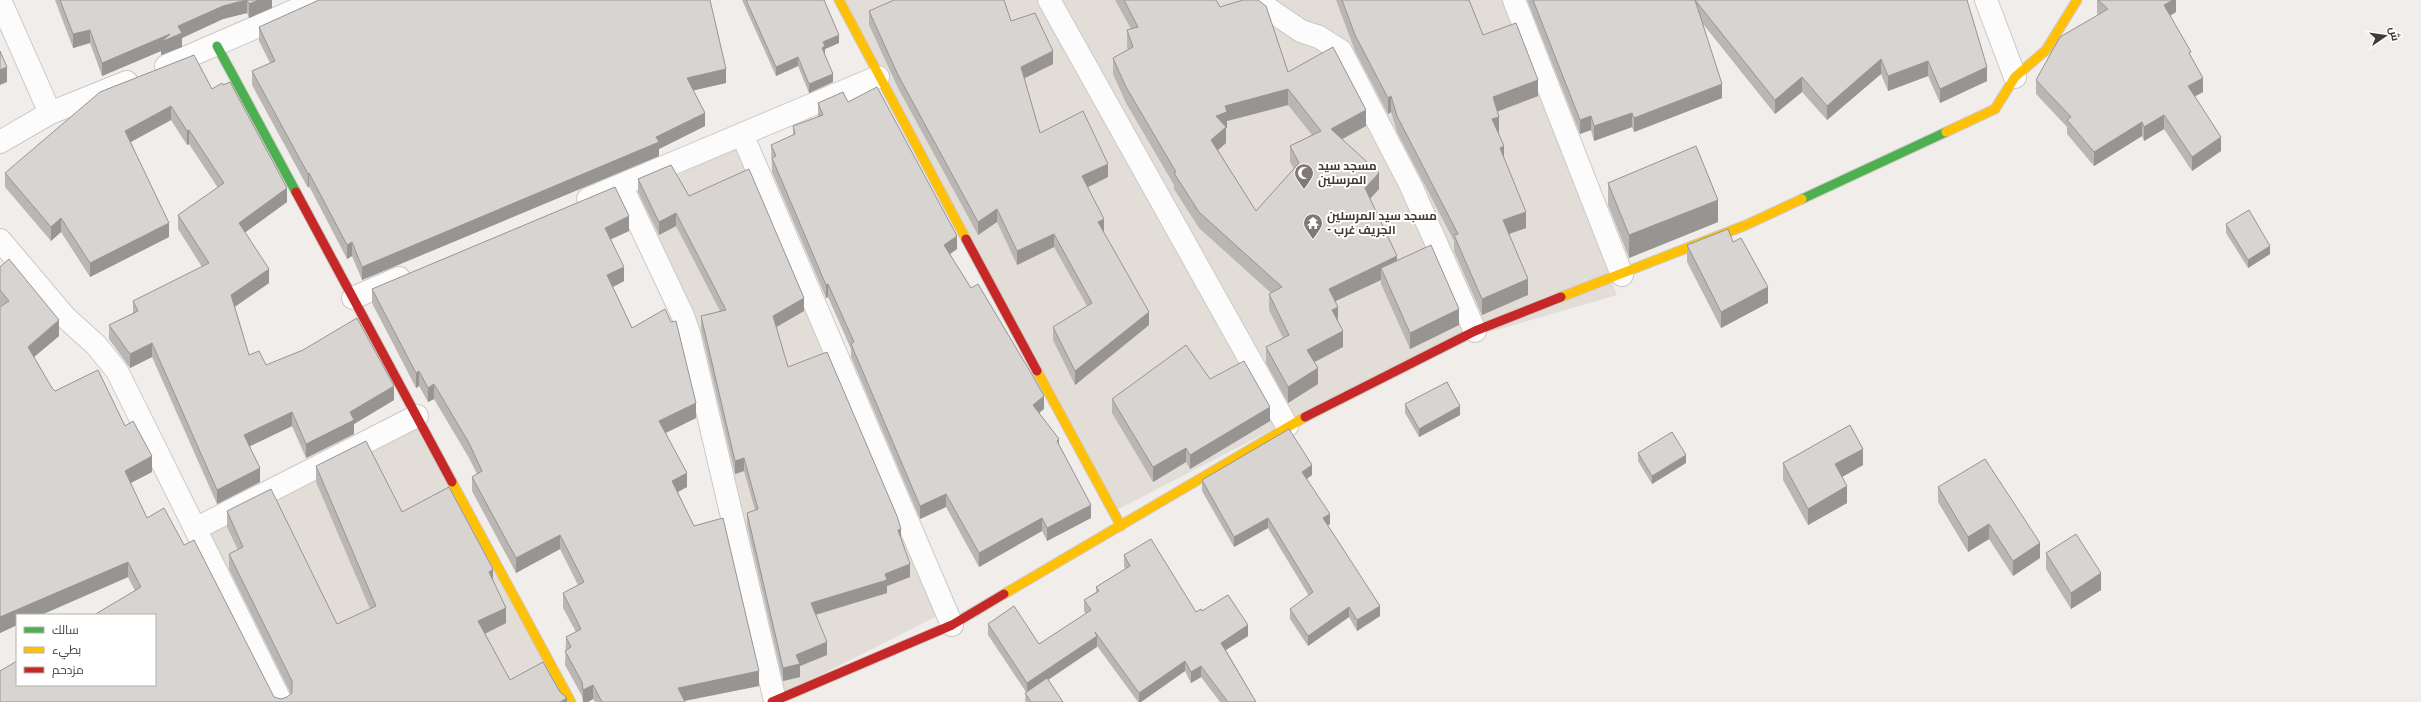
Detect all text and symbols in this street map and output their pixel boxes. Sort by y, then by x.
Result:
north arrow [2365,16,2405,56]
text: ش [2386,26,2402,42]
place label: مسجد سيد المرسلين [1318,159,1377,188]
mosque icon: مسجد سيد المرسلين [1293,162,1315,190]
place label: مسجد سيد المرسلين - الجريف غرب [1327,209,1437,238]
temple icon: مسجد سيد المرسلين - الجريف غرب [1302,212,1324,240]
legend [16,614,156,686]
text: سالك [52,623,79,637]
text: بطيء [52,643,81,660]
text: مزدحم [52,663,84,678]

